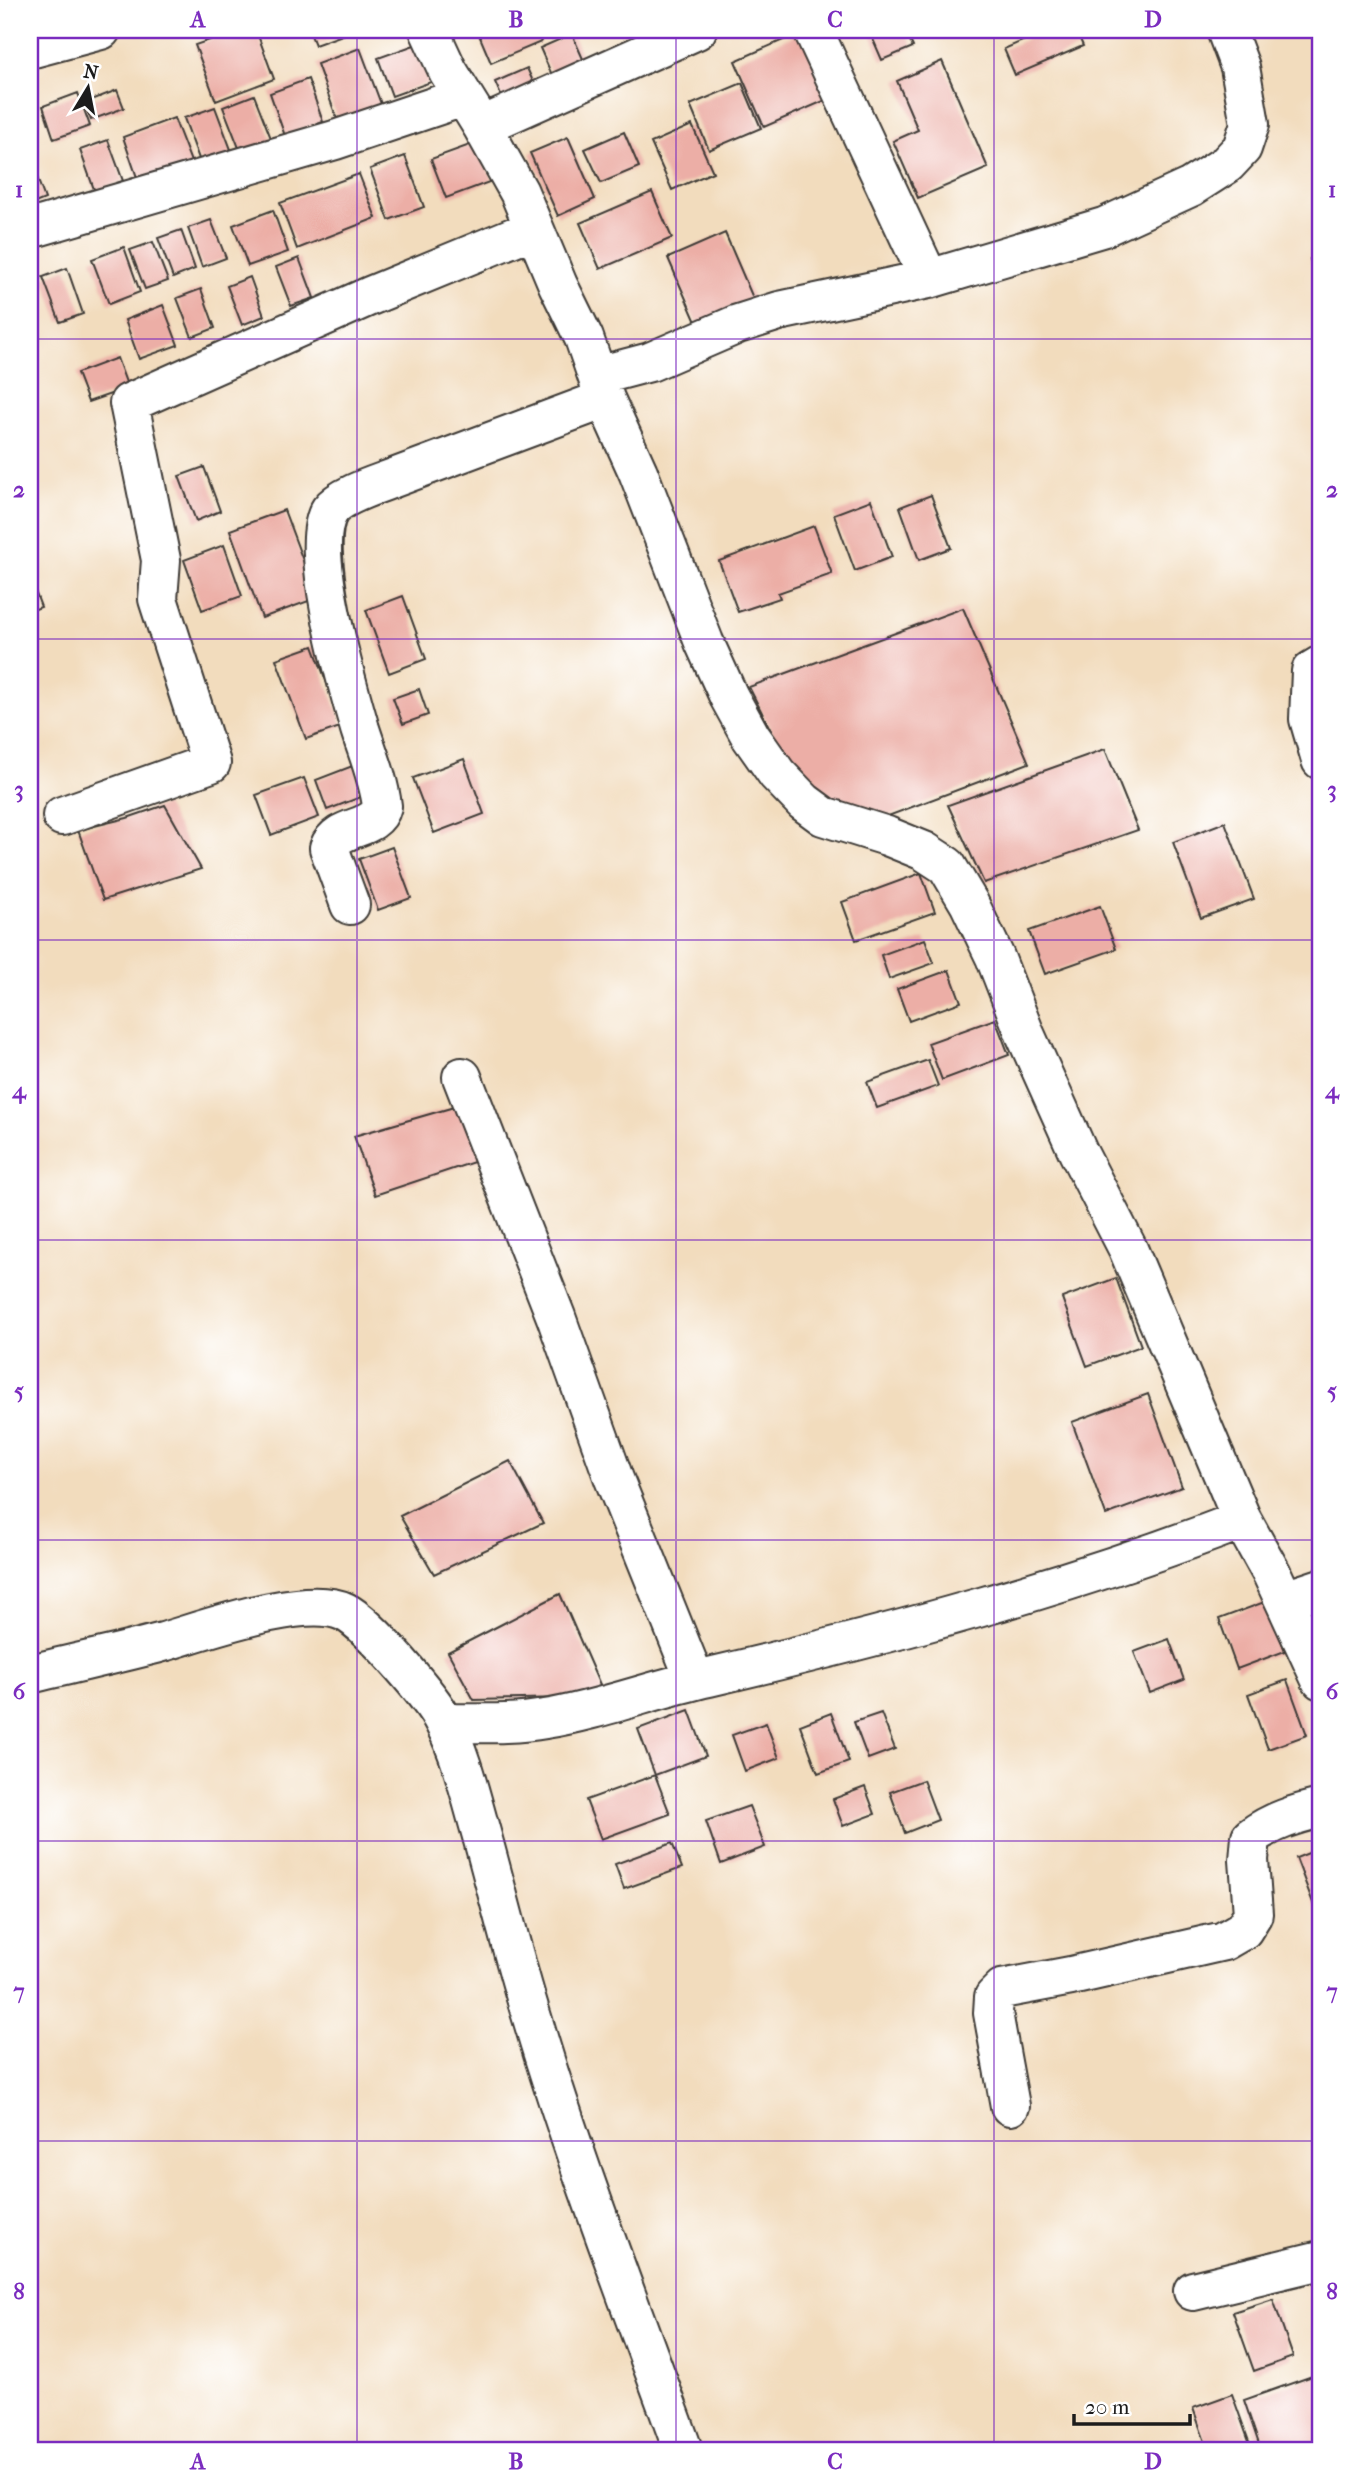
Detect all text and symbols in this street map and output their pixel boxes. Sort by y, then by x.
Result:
text: A [189,6,207,33]
text: B [509,6,524,33]
text: C [827,6,843,33]
text: D [1144,6,1162,33]
north arrow [52,52,122,122]
text: N [82,60,100,84]
text: 1 [15,176,23,203]
text: 1 [1328,176,1336,203]
text: 2 [13,476,25,503]
text: 2 [1326,476,1338,503]
text: 3 [14,776,24,803]
text: 3 [1327,776,1337,803]
text: 4 [11,1077,27,1104]
text: 4 [1324,1077,1340,1104]
text: 5 [14,1377,24,1404]
text: 5 [1327,1377,1337,1404]
text: 6 [13,1678,26,1705]
text: 6 [1326,1678,1339,1705]
text: 7 [12,1978,25,2005]
text: 7 [1325,1978,1338,2005]
text: 8 [13,2278,25,2305]
text: 8 [1326,2278,1338,2305]
scale bar [1074,2382,1190,2426]
text: 20 m [1085,2395,1130,2419]
text: A [189,2448,207,2475]
text: B [509,2448,524,2475]
text: C [827,2448,843,2475]
text: D [1144,2448,1162,2475]

